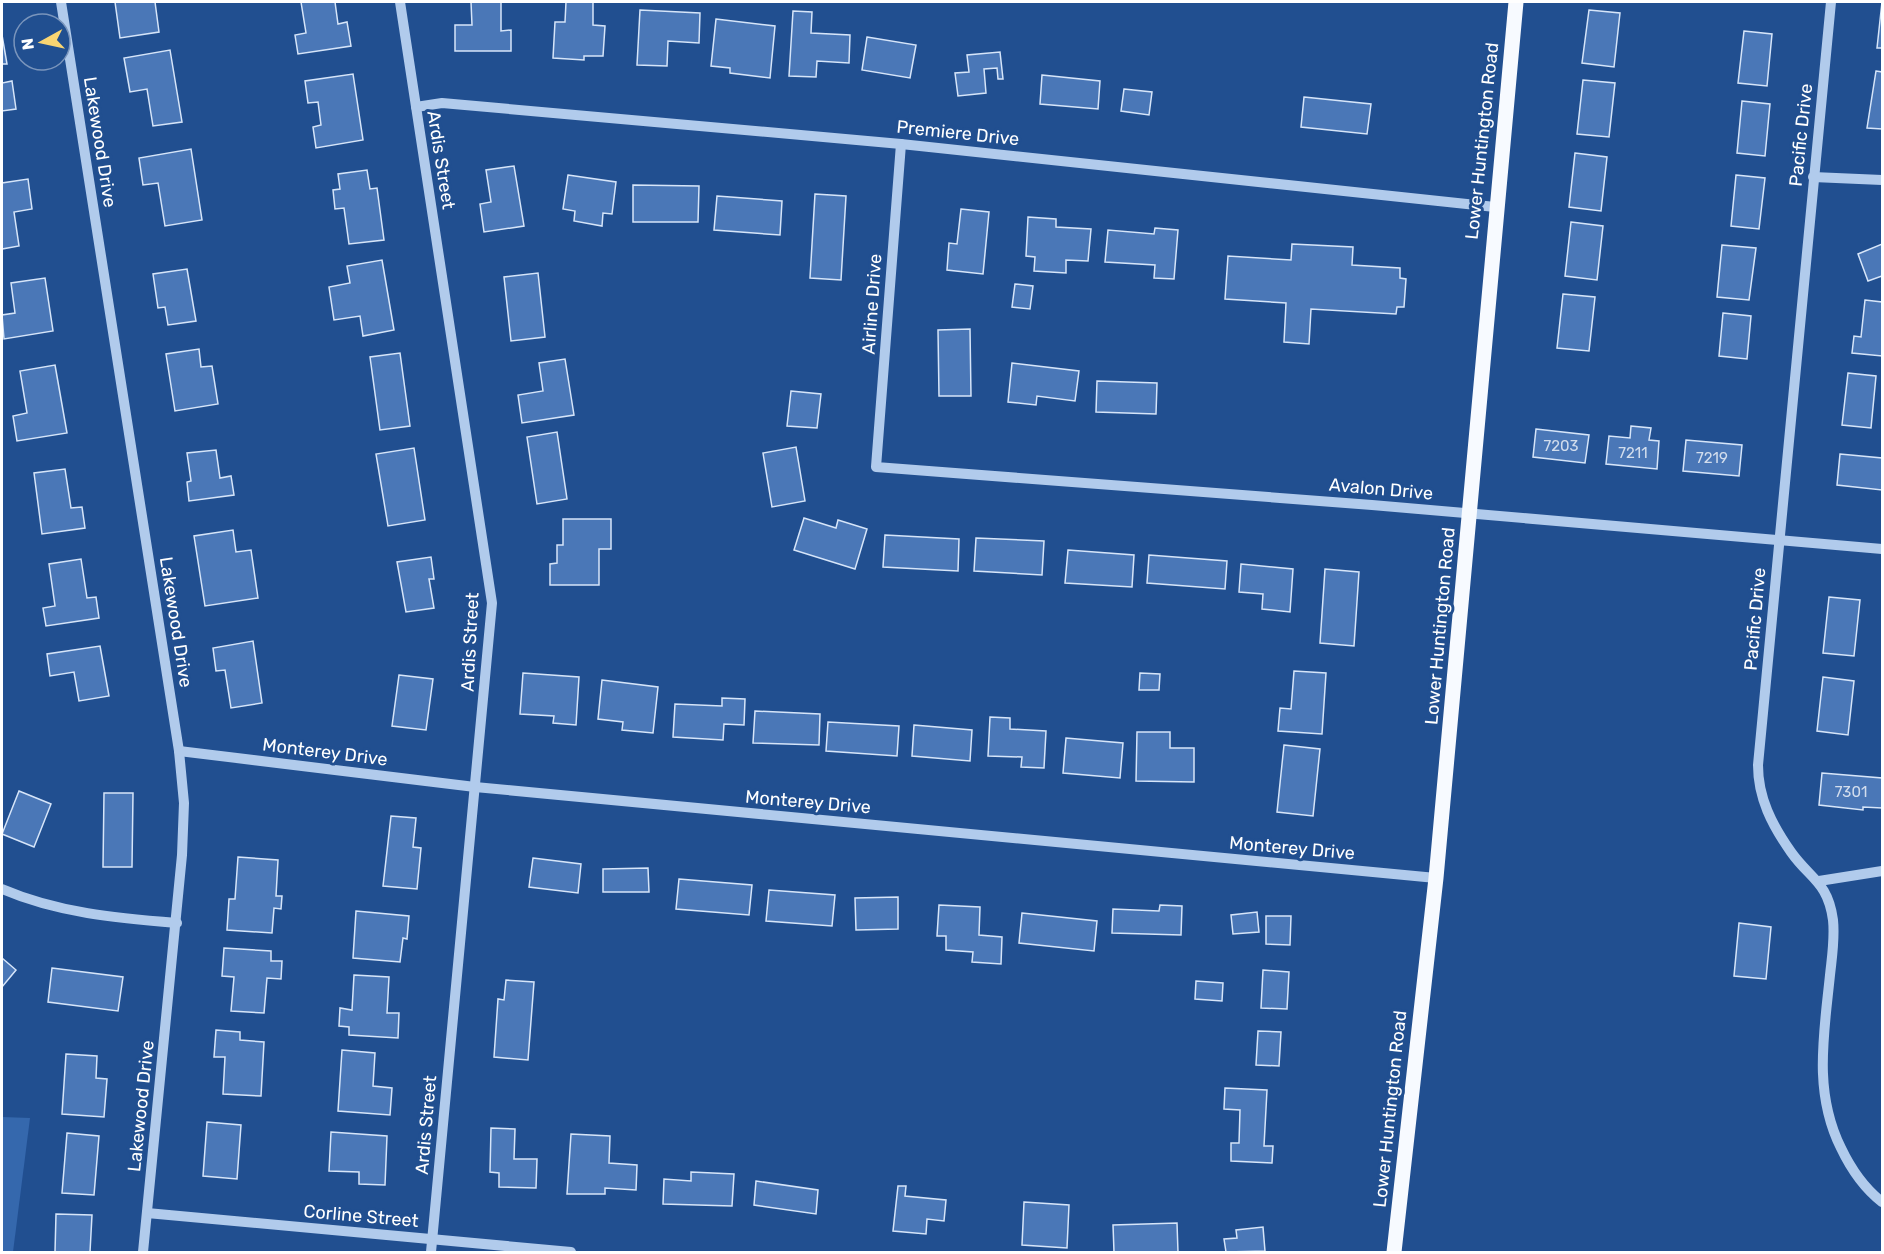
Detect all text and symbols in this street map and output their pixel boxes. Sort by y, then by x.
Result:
north arrow [12,12,72,72]
text: N [17,37,38,51]
street label: Lower Huntington Road [1461,41,1503,241]
street label: Lakewood Drive [79,75,121,209]
street label: Pacific Drive [1785,83,1817,187]
street label: Ardis Street [422,109,460,211]
street label: Premiere Drive [896,116,1020,150]
street label: Airline Drive [858,253,886,355]
house number: 7203 [1543,437,1579,455]
house number: 7211 [1618,444,1648,462]
house number: 7219 [1696,449,1728,467]
street label: Avalon Drive [1328,473,1434,505]
street label: Lower Huntington Road [1420,526,1460,726]
street label: Lakewood Drive [155,555,197,689]
street label: Pacific Drive [1740,567,1770,671]
street label: Ardis Street [456,592,484,692]
street label: Monterey Drive [261,733,389,771]
house number: 7301 [1835,783,1867,801]
street label: Monterey Drive [744,786,872,818]
street label: Monterey Drive [1228,832,1356,864]
street label: Lower Huntington Road [1369,1009,1411,1209]
street label: Lakewood Drive [123,1039,159,1173]
street label: Ardis Street [411,1075,441,1175]
street label: Corline Street [303,1200,419,1232]

